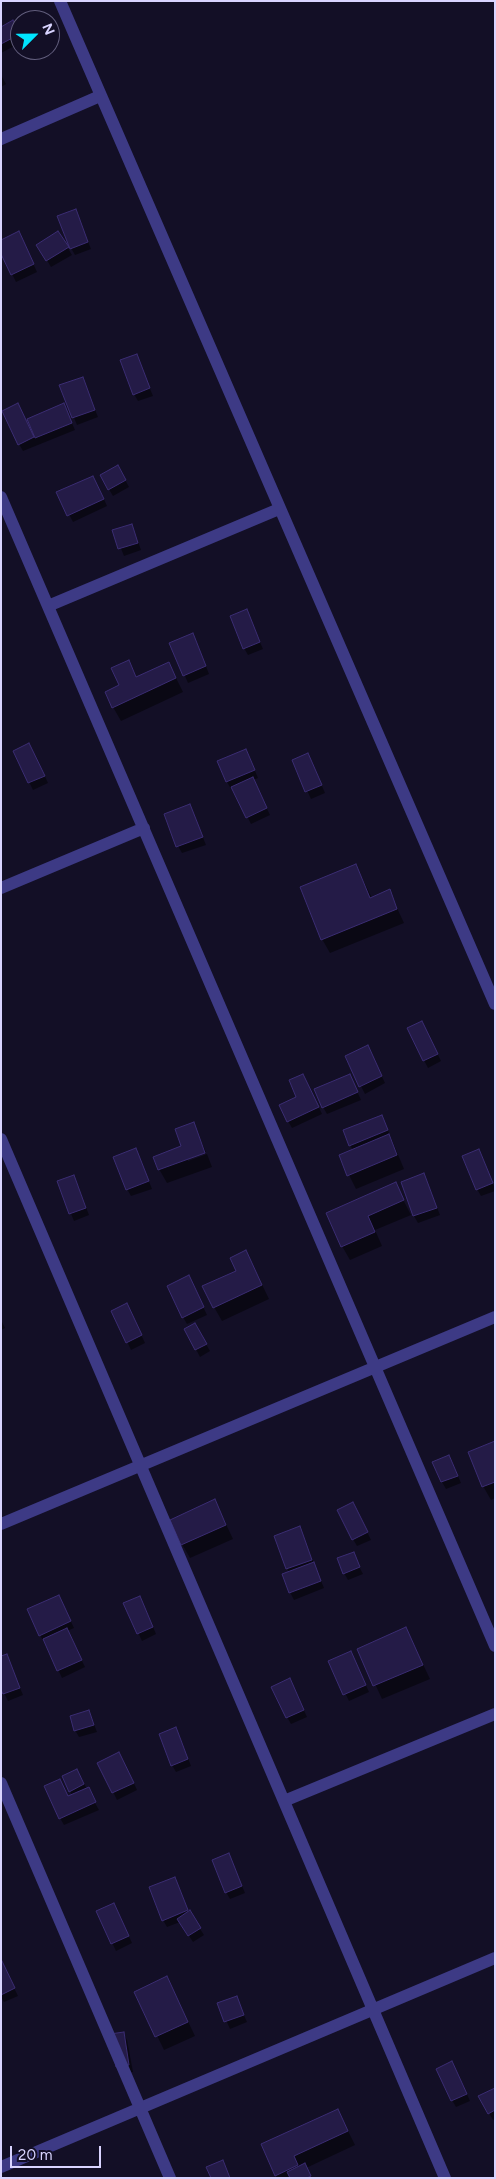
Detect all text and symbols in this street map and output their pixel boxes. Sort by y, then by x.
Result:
north arrow [10,10,60,60]
text: N [38,21,58,38]
scale bar [12,2136,104,2168]
text: 20 m [18,2146,52,2164]

